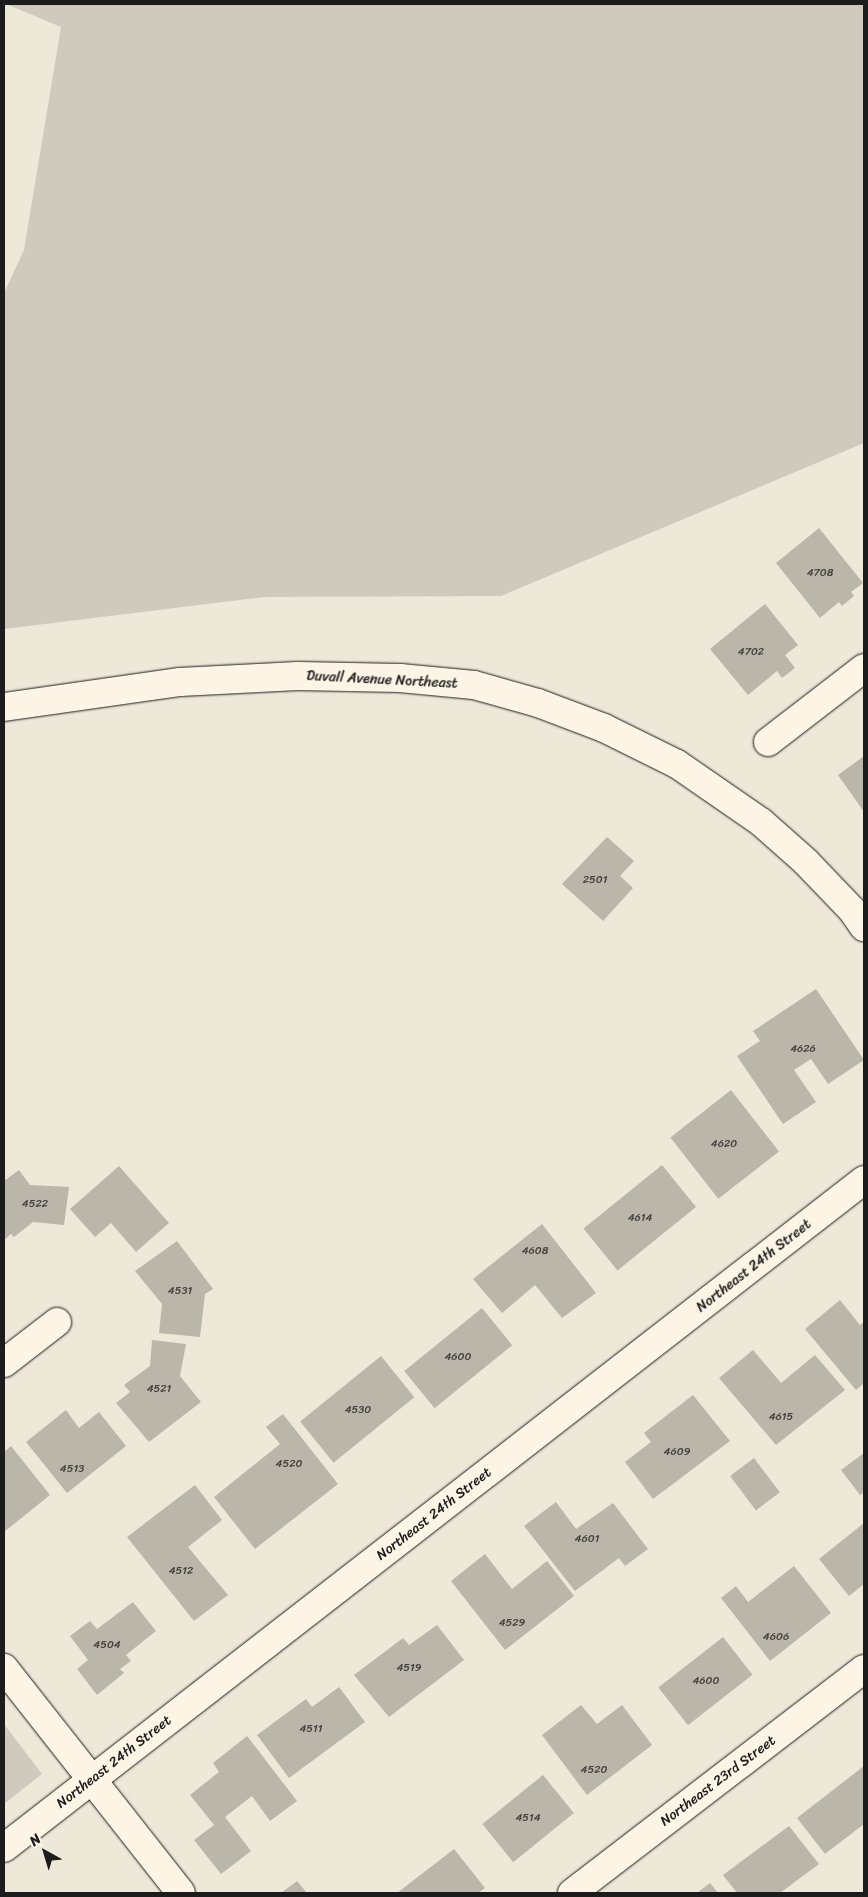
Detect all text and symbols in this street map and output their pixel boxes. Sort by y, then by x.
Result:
house number: 4708 [807,566,833,580]
house number: 4702 [738,645,764,659]
street label: Duvall Avenue Northeast [306,668,458,692]
house number: 2501 [583,873,607,887]
house number: 4626 [790,1042,816,1056]
house number: 4620 [711,1137,737,1151]
house number: 4522 [22,1197,48,1211]
house number: 4614 [628,1211,652,1225]
street label: Northeast 24th Street [693,1216,815,1316]
house number: 4608 [522,1244,548,1258]
house number: 4531 [168,1284,192,1298]
house number: 4600 [444,1350,472,1364]
house number: 4521 [147,1382,171,1396]
house number: 4530 [345,1403,371,1417]
house number: 4615 [769,1410,793,1424]
house number: 4609 [664,1445,690,1459]
house number: 4520 [276,1457,302,1471]
house number: 4513 [60,1462,84,1476]
street label: Northeast 24th Street [373,1464,495,1564]
house number: 4601 [575,1532,599,1546]
house number: 4512 [169,1564,193,1578]
house number: 4529 [499,1616,525,1630]
house number: 4606 [763,1630,789,1644]
house number: 4504 [93,1638,121,1652]
house number: 4519 [396,1661,422,1675]
house number: 4600 [692,1674,720,1688]
street label: Northeast 24th Street [53,1712,175,1812]
house number: 4511 [299,1722,323,1736]
street label: Northeast 23rd Street [657,1732,779,1830]
house number: 4520 [581,1763,607,1777]
house number: 4514 [515,1811,541,1825]
north arrow [20,1827,70,1877]
text: N [24,1827,47,1853]

